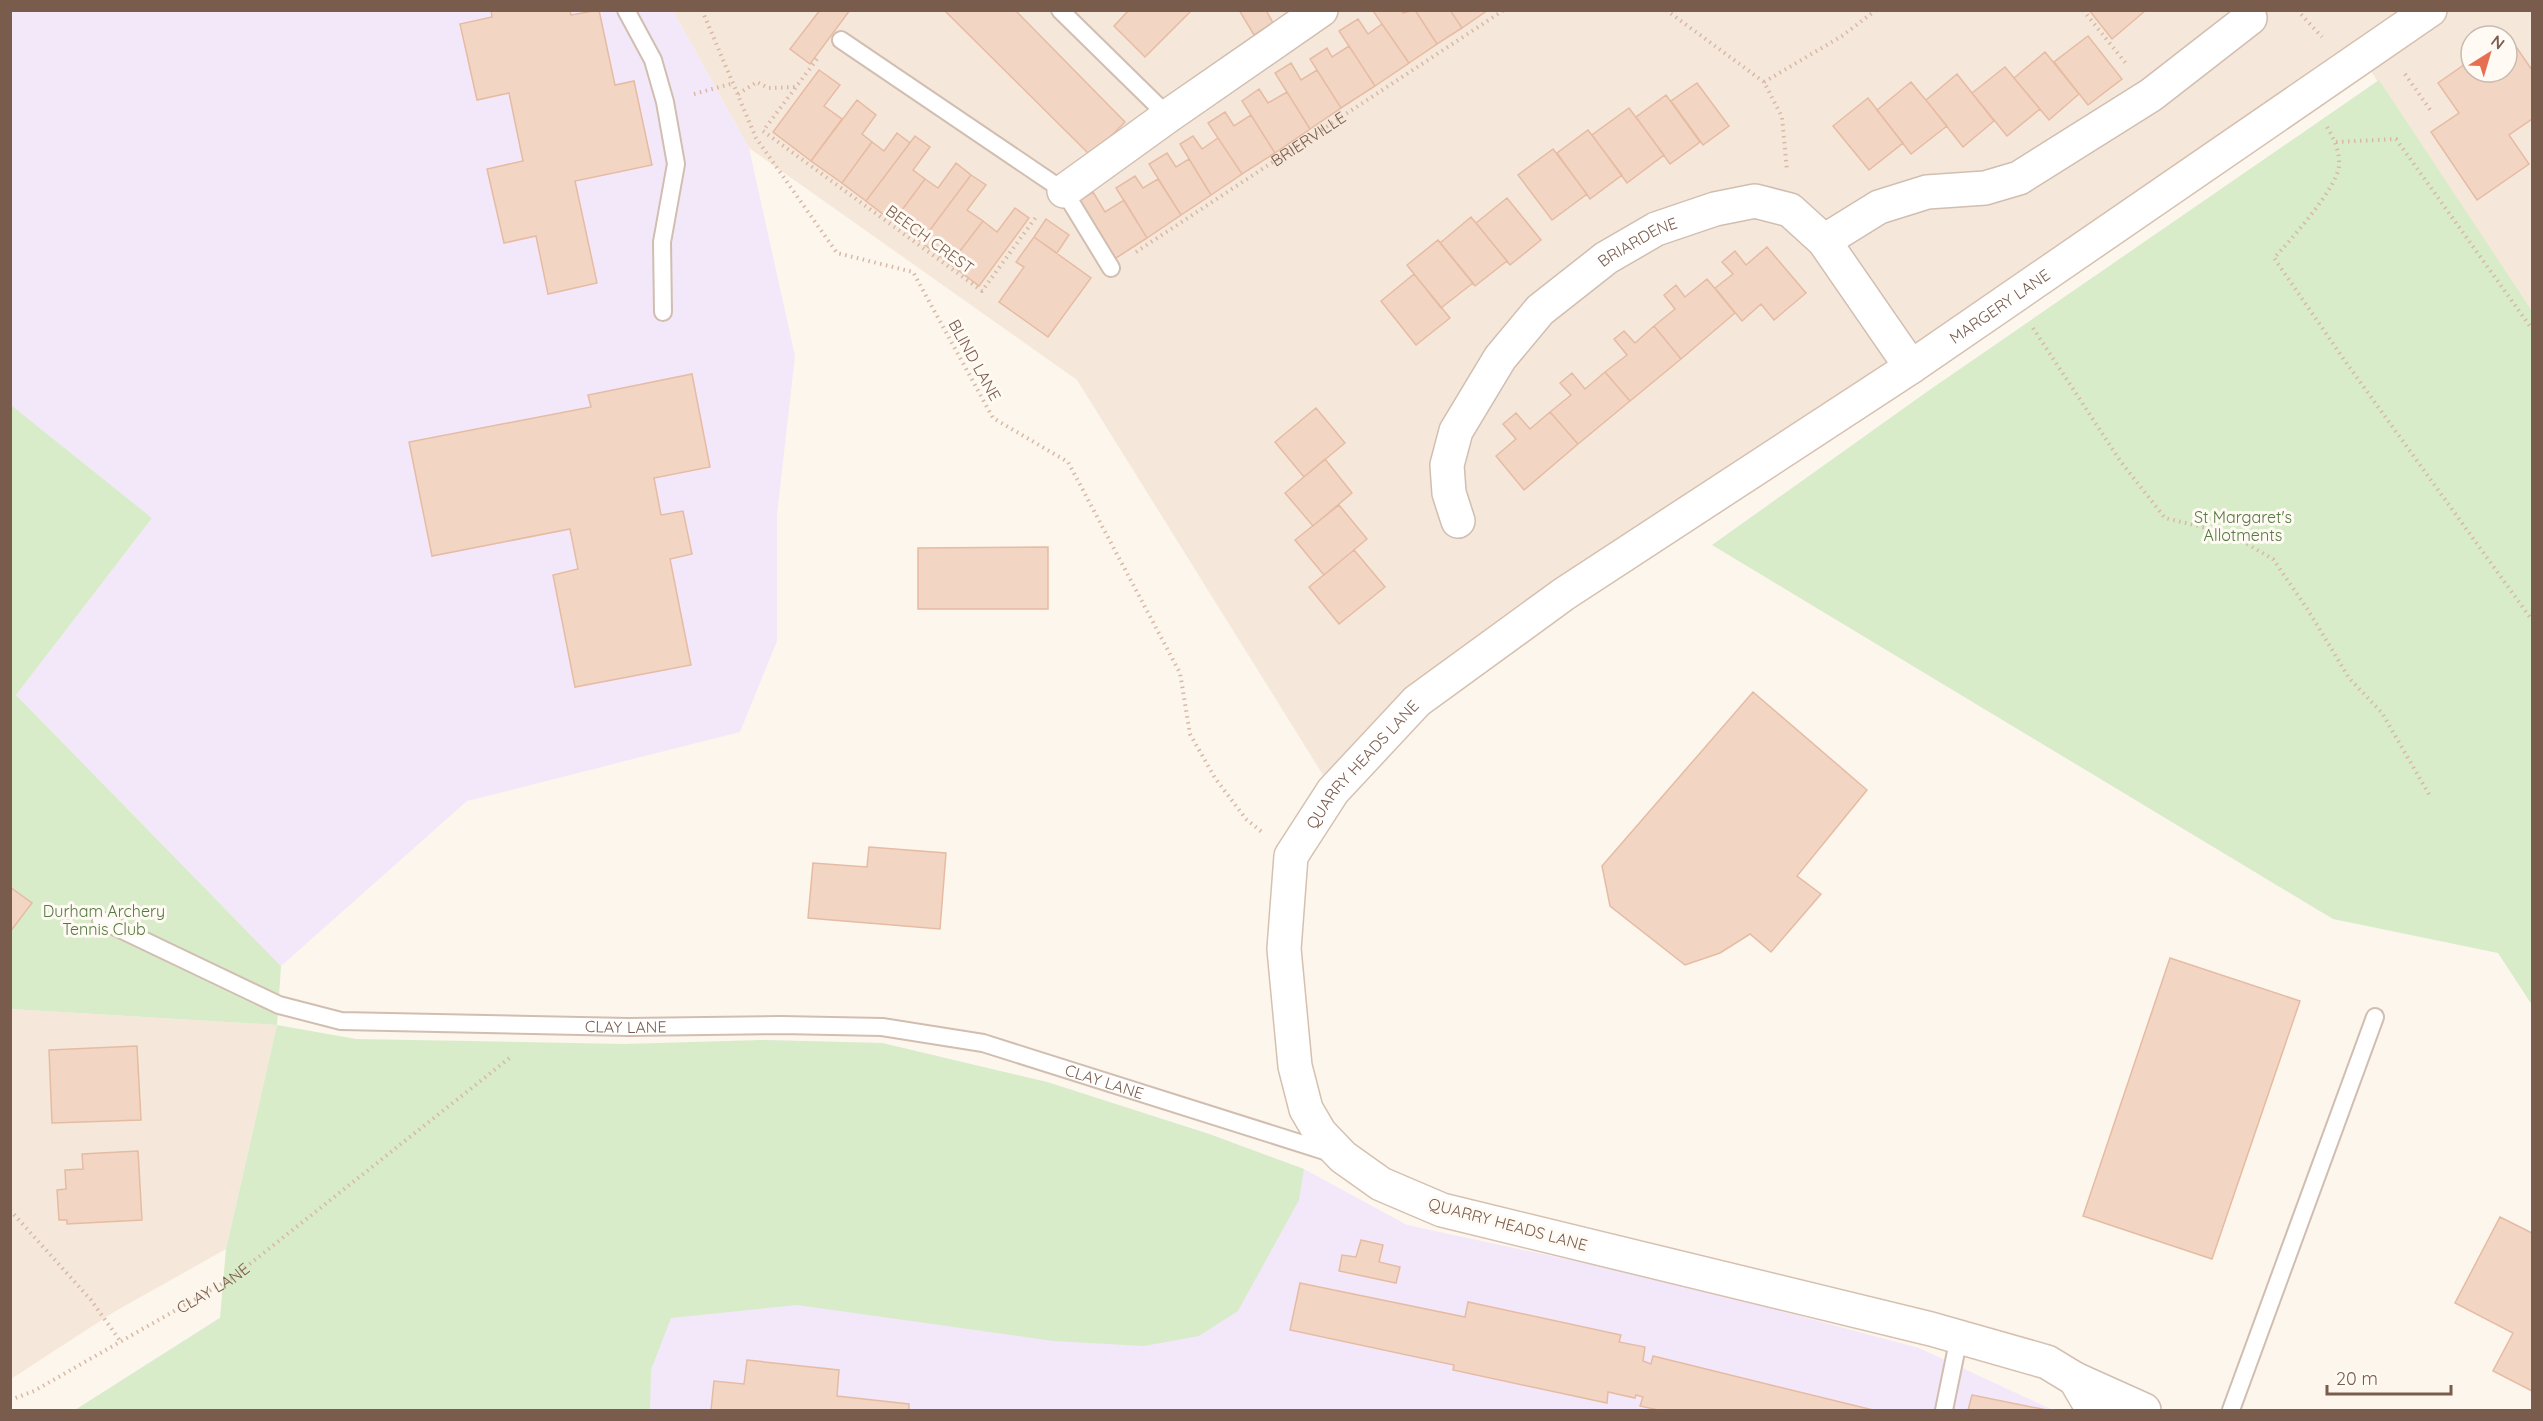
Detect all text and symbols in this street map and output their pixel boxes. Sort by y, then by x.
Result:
north arrow [2459,24,2519,84]
text: N [2487,30,2509,54]
street label: BRIERVILLE [1267,107,1349,171]
street label: BEECH CREST [882,200,978,278]
street label: BRIARDENE [1593,213,1680,271]
street label: MARGERY LANE [1945,265,2054,348]
street label: BLIND LANE [944,316,1006,404]
park label: St Margaret's Allotments [2194,507,2292,545]
street label: QUARRY HEADS LANE [1301,696,1423,833]
park label: Durham Archery Tennis Club [43,901,165,939]
street label: CLAY LANE [585,1016,667,1037]
street label: CLAY LANE [1063,1060,1146,1103]
street label: QUARRY HEADS LANE [1426,1193,1590,1255]
street label: CLAY LANE [173,1258,253,1318]
scale bar [2327,1358,2452,1396]
text: 20 m [2336,1367,2378,1390]

